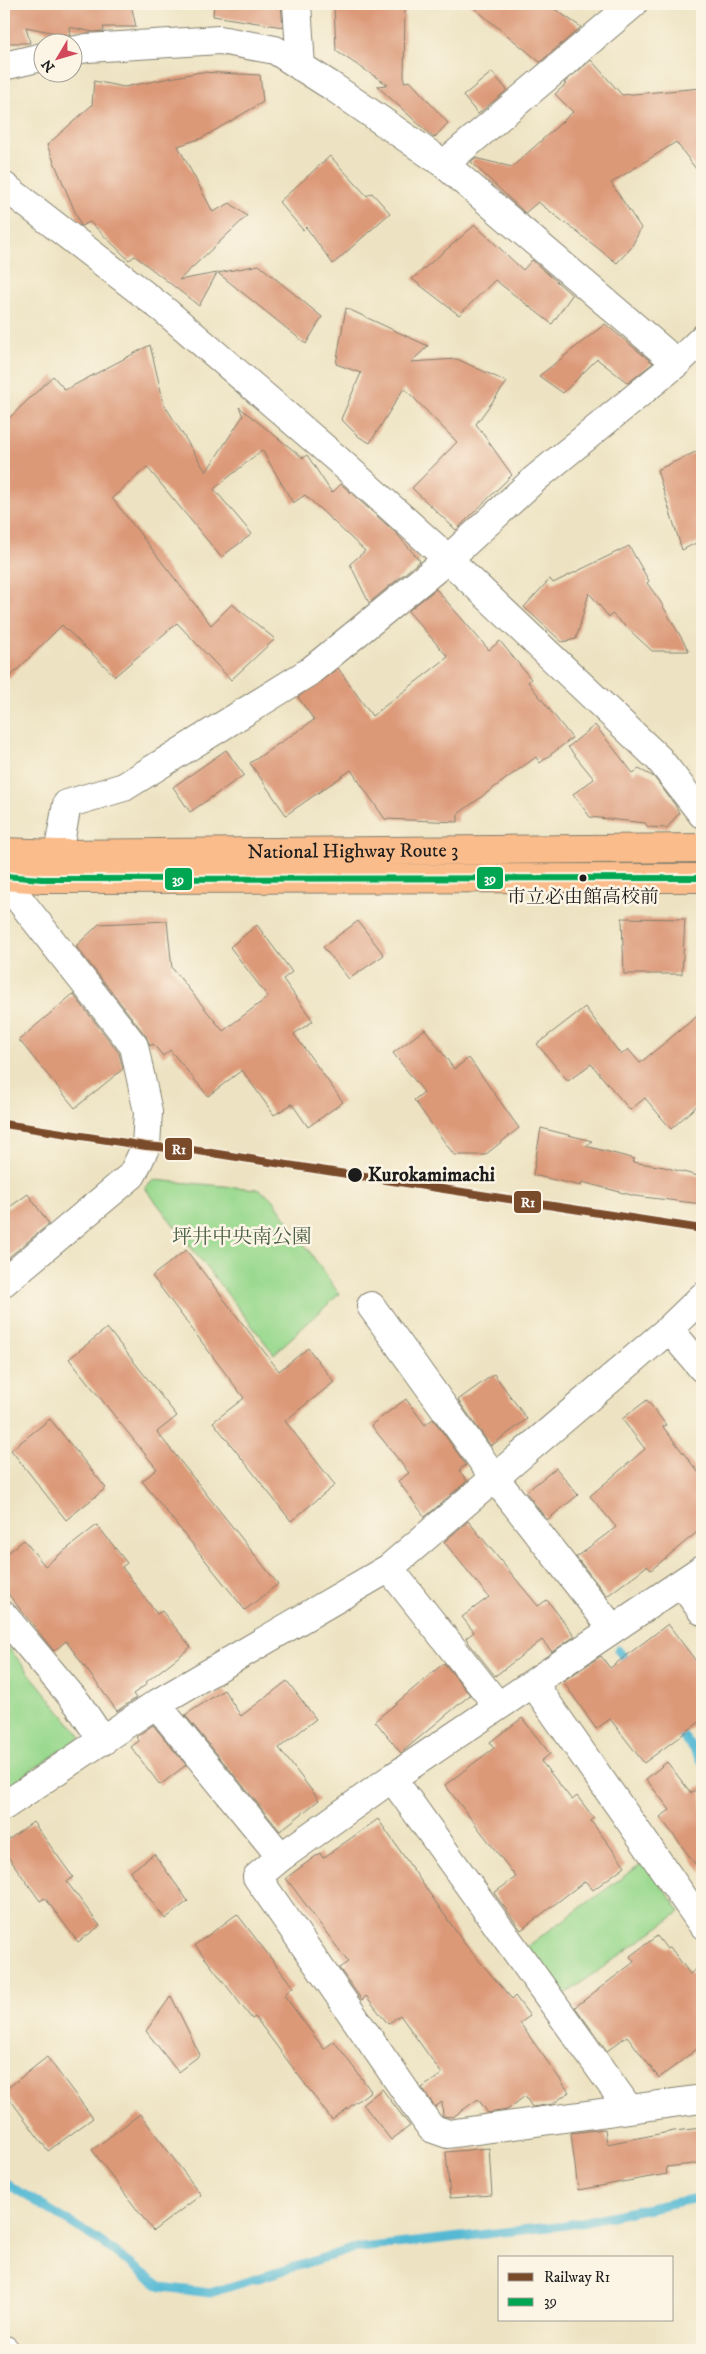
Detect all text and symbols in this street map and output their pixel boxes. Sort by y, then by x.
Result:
north arrow [32,32,82,82]
text: N [38,55,59,75]
street label: National Highway Route 3 [247,838,459,865]
line badge: 39 [476,866,504,890]
line badge: 39 [164,867,193,891]
text: 39 [484,870,496,888]
text: 39 [172,871,184,889]
marker: 市立必由館高校前 [578,873,588,883]
place label: 市立必由館高校前 [507,886,659,909]
line badge: R1 [164,1137,193,1161]
text: R1 [172,1141,186,1159]
place label: Kurokamimachi [368,1163,495,1188]
marker: Kurokamimachi [346,1166,364,1184]
line badge: R1 [513,1190,542,1214]
text: R1 [521,1194,535,1212]
park label: 坪井中央南公園 [172,1225,312,1250]
legend [498,2256,674,2322]
text: Railway R1 [544,2268,610,2287]
text: 39 [544,2292,557,2311]

